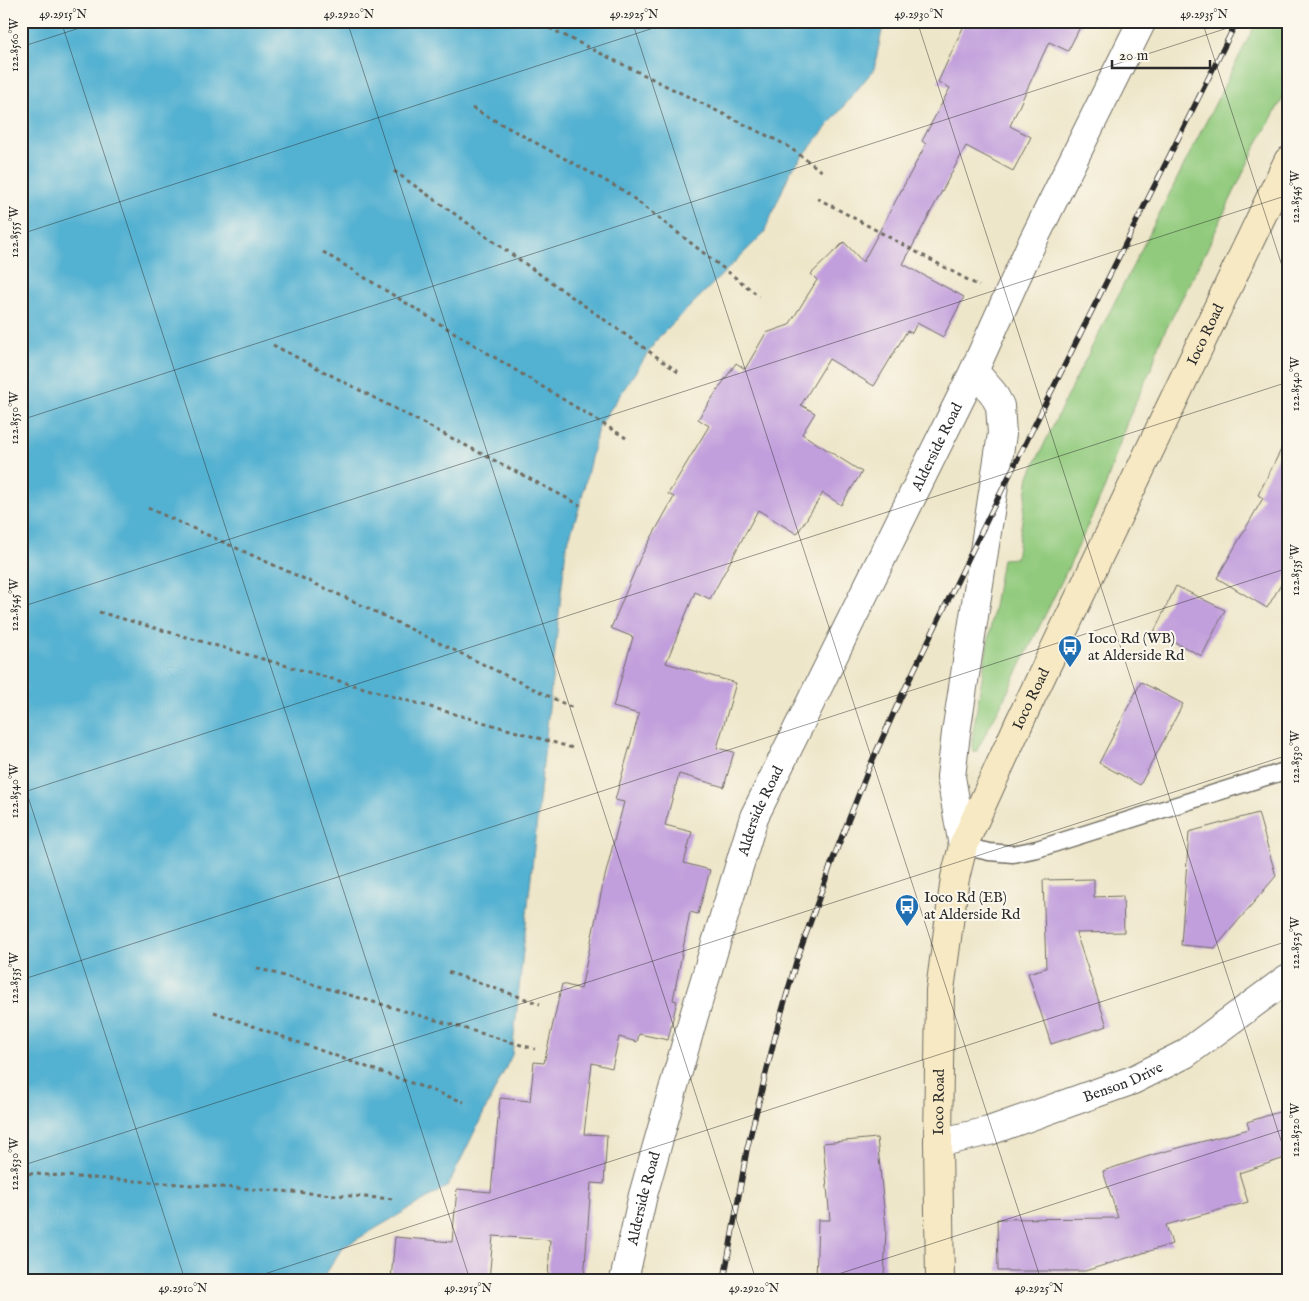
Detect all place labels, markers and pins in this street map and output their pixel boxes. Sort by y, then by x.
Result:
place label: Ioco Rd (WB) at Alderside Rd [1088,629,1185,665]
bus stop icon: Ioco Rd (WB) at Alderside Rd [1057,634,1083,668]
place label: Ioco Rd (EB) at Alderside Rd [924,888,1021,924]
bus stop icon: Ioco Rd (EB) at Alderside Rd [894,893,920,927]

